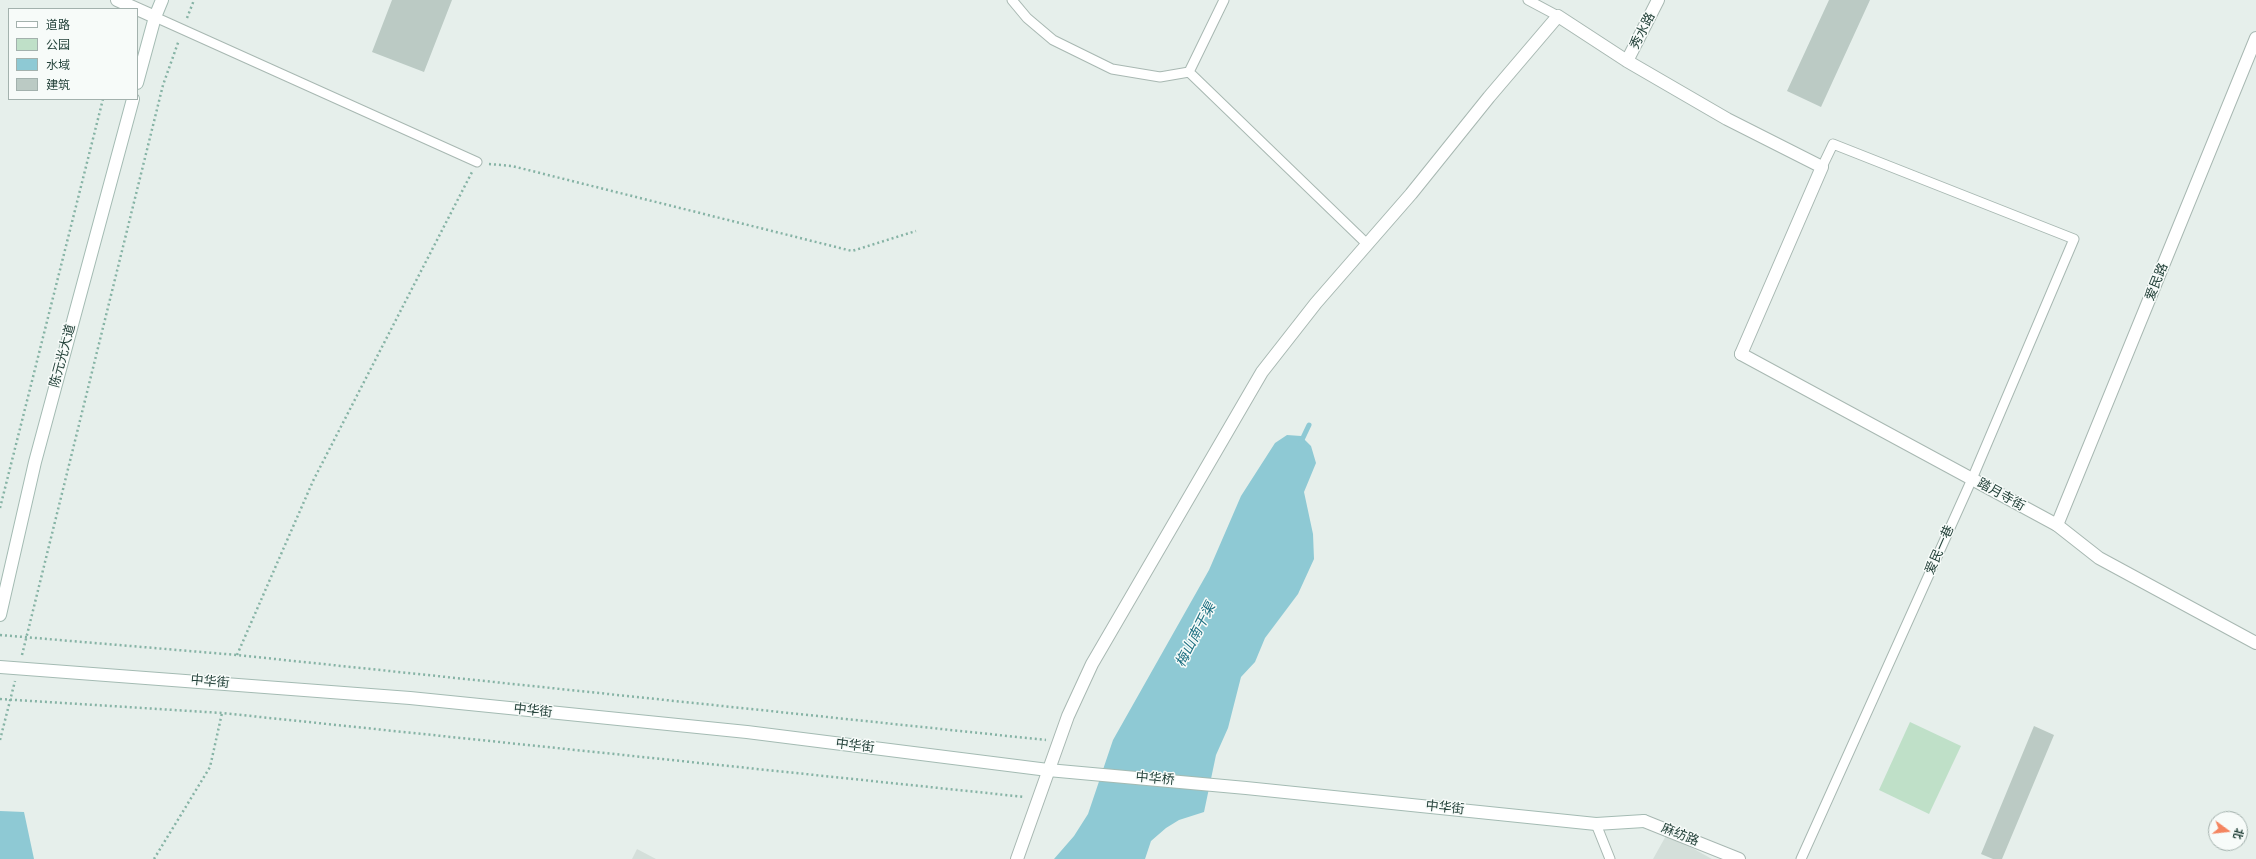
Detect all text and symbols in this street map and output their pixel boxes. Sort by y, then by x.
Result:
legend [8,8,138,100]
street label: 秀水路 [1627,10,1659,52]
text: 道路 [46,17,70,33]
text: 公园 [46,37,70,53]
text: 水域 [46,57,70,73]
text: 建筑 [46,77,70,93]
street label: 爱民路 [2142,261,2172,303]
street label: 陈元光大道 [47,323,79,389]
street label: 踏月寺街 [1974,476,2028,514]
street label: 爱民一巷 [1922,523,1958,577]
water label: 梅山南干渠 [1173,600,1219,670]
street label: 中华街 [190,673,230,691]
street label: 中华街 [513,701,553,721]
street label: 中华街 [835,736,875,756]
street label: 中华桥 [1135,770,1175,788]
street label: 中华街 [1425,798,1465,818]
north arrow [2208,811,2248,851]
street label: 麻纺路 [1659,820,1701,850]
text: 北 [2230,827,2247,841]

